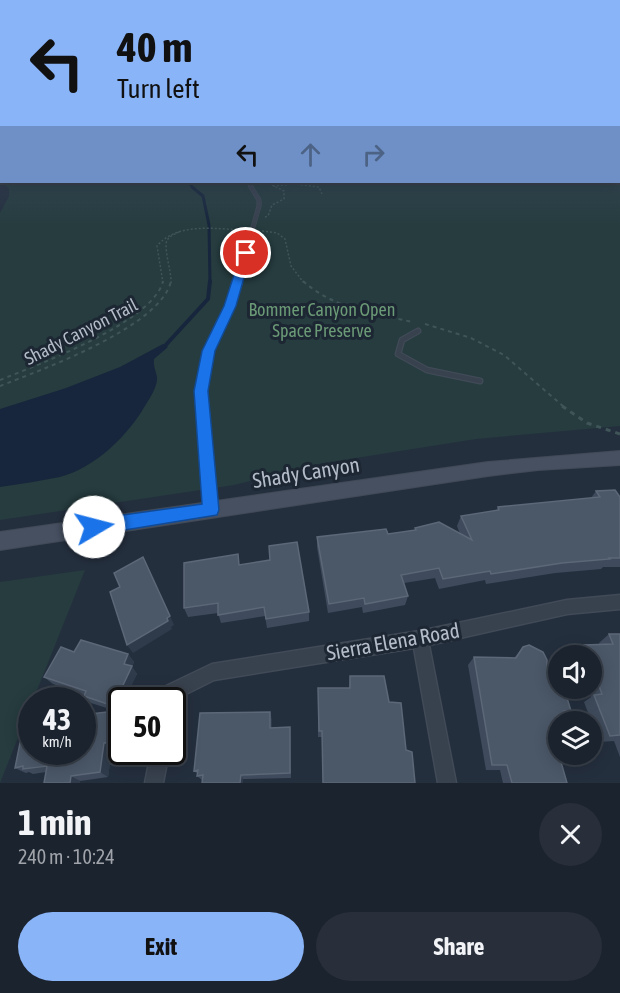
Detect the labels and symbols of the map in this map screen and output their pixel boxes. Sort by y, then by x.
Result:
pin [220,227,271,278]
street label: Shady Canyon Trail [21,294,141,369]
park label: Bommer Canyon Open Space Preserve [249,299,395,341]
street label: Shady Canyon [251,452,361,492]
position arrow [62,495,126,559]
street label: Sierra Elena Road [324,618,461,665]
speed limit sign: 50 [108,687,186,765]

